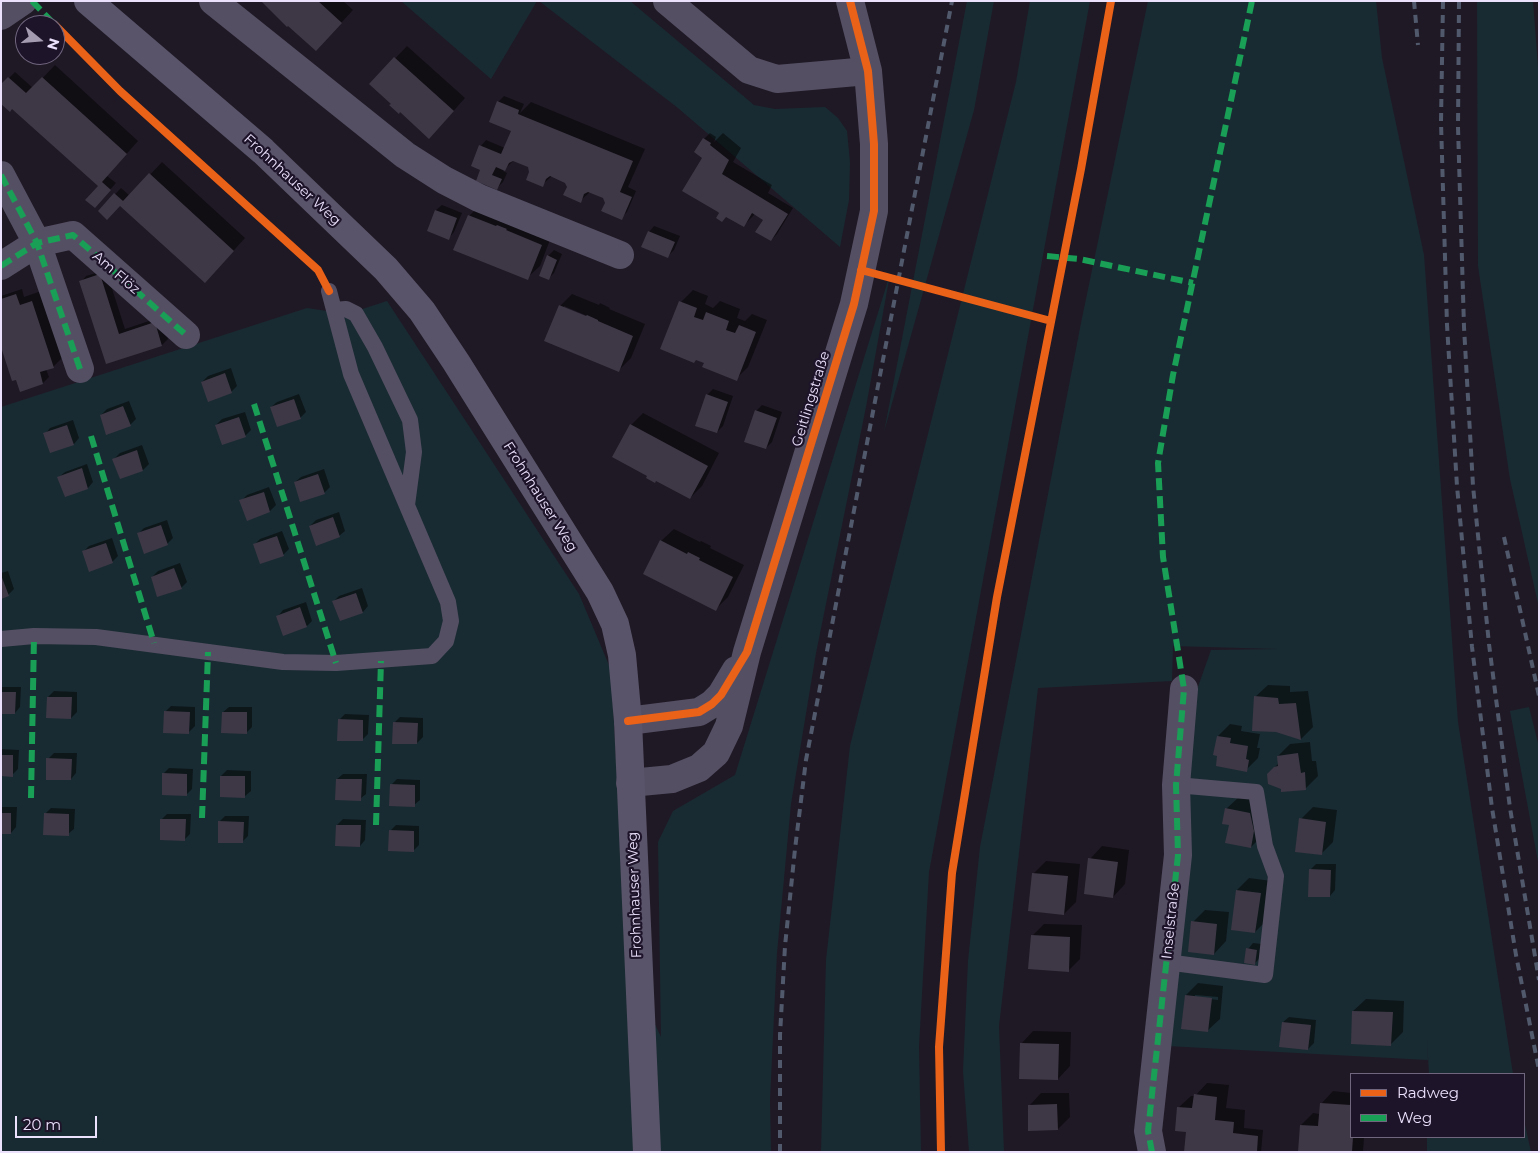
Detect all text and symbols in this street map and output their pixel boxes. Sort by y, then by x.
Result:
north arrow [15,15,65,65]
text: N [43,36,64,52]
street label: Frohnhauser Weg [240,131,344,229]
street label: Am Flöz [89,248,143,298]
street label: Geitlingstraße [789,349,833,449]
street label: Frohnhauser Weg [499,439,581,555]
street label: Frohnhauser Weg [624,832,646,958]
street label: Inselstraße [1159,882,1183,960]
legend [1350,1073,1525,1138]
text: Radweg [1397,1083,1459,1102]
scale bar [18,1106,100,1138]
text: Weg [1397,1108,1432,1127]
text: 20 m [23,1115,61,1134]

